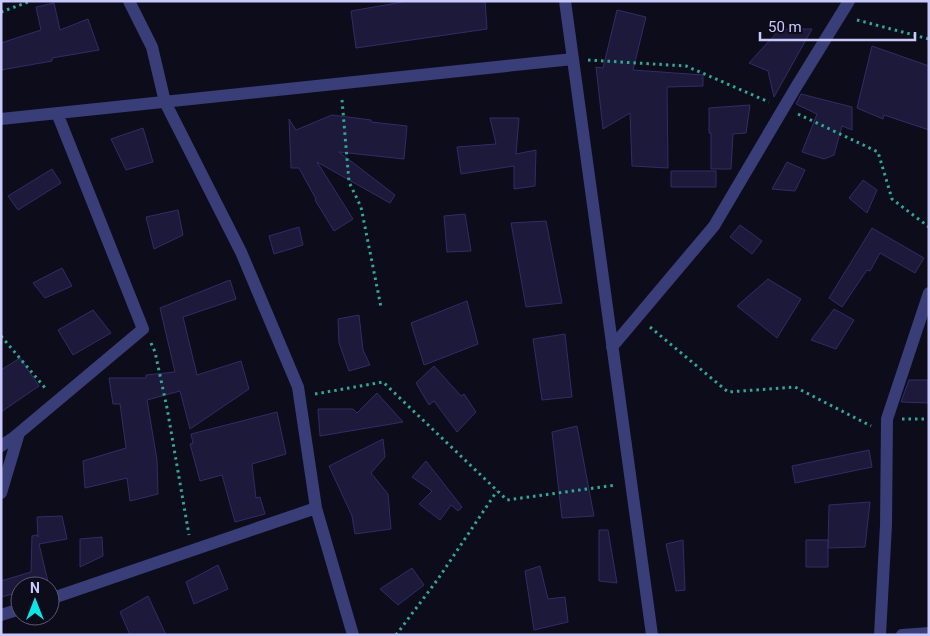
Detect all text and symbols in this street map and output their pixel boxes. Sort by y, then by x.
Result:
scale bar [760,10,915,42]
text: 50 m [768,18,802,36]
north arrow [10,576,60,626]
text: N [30,580,40,596]

